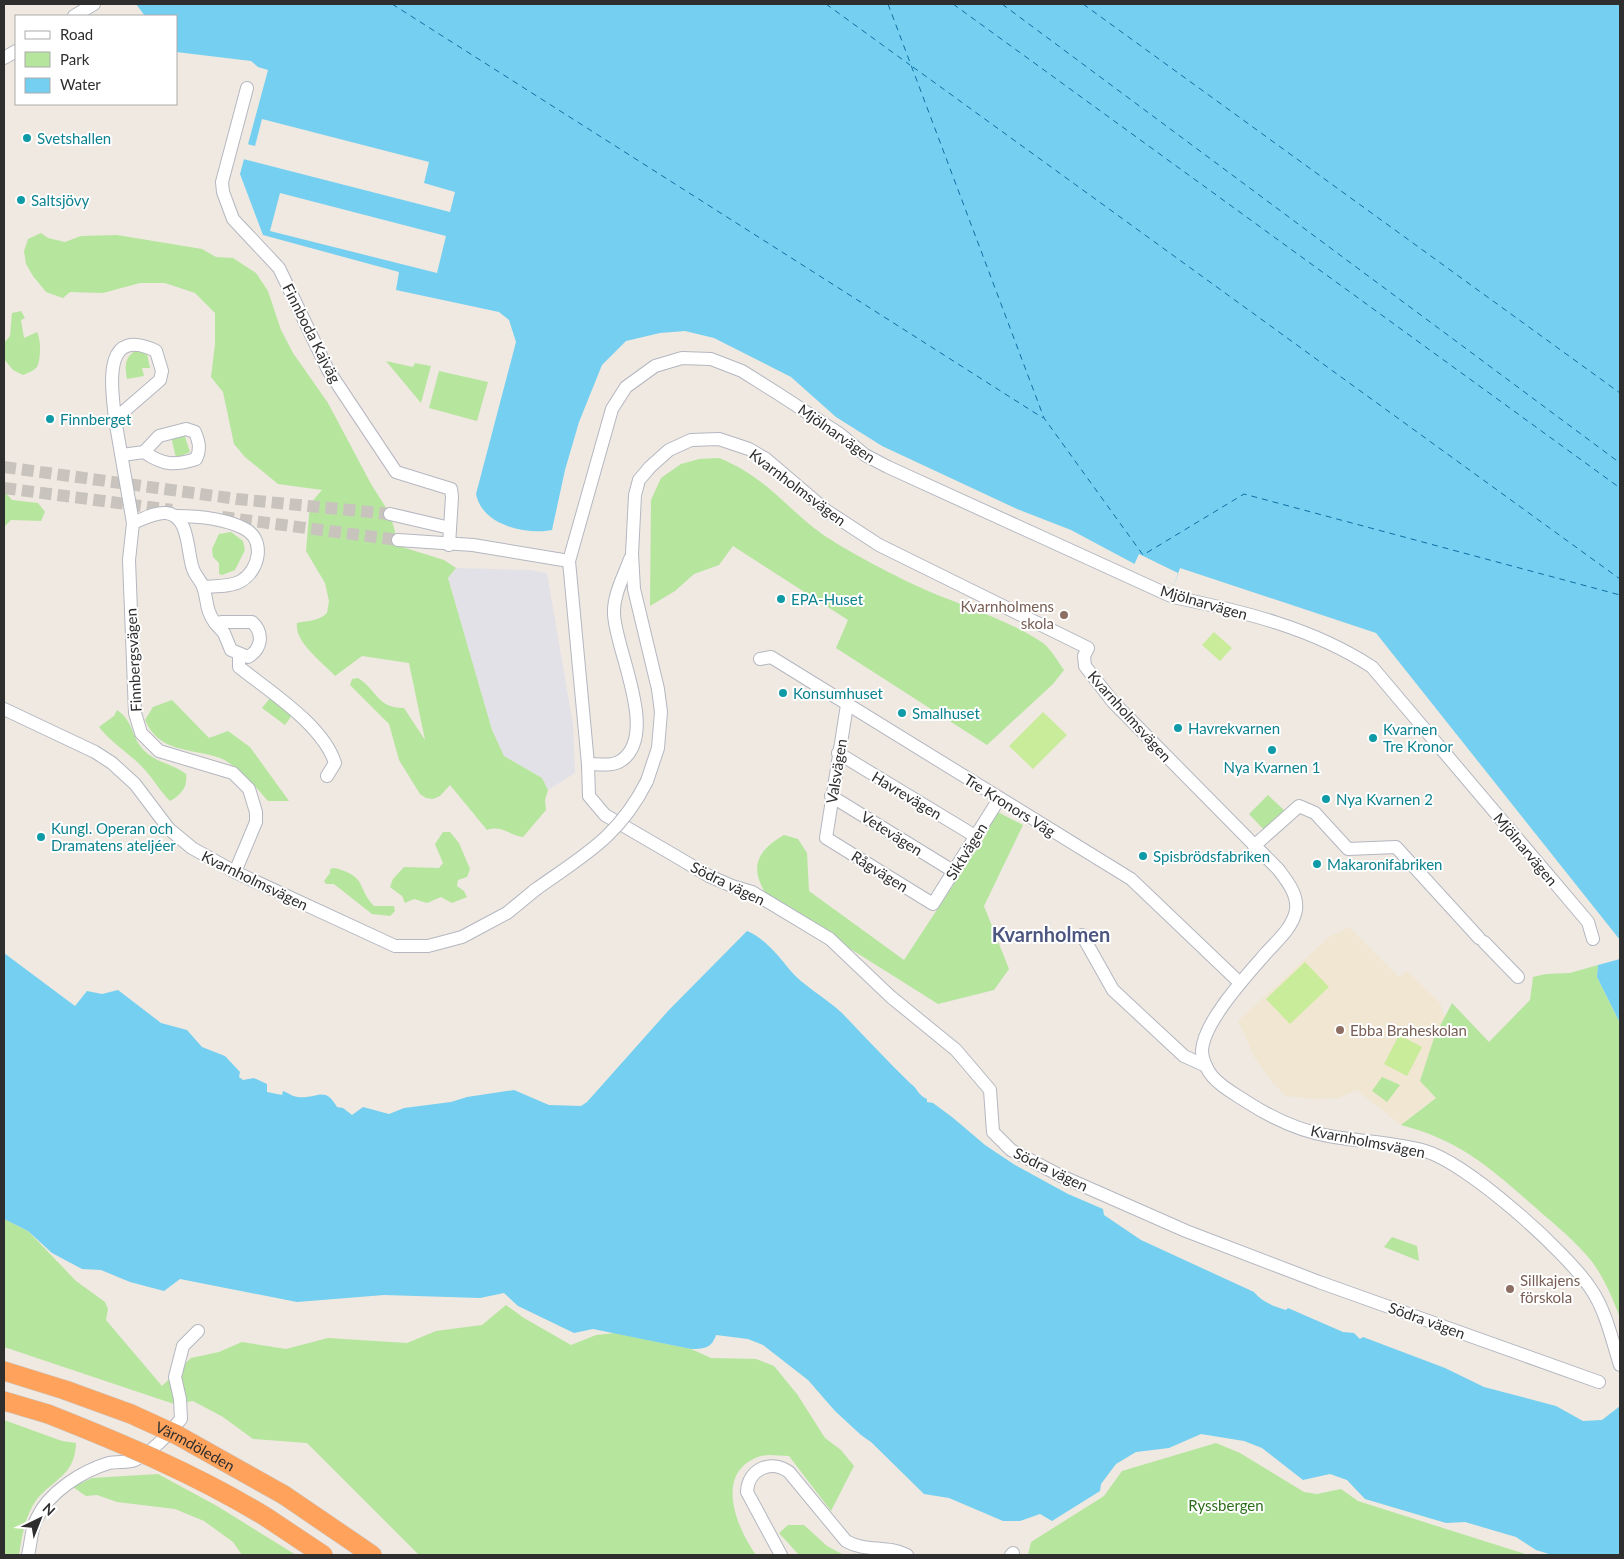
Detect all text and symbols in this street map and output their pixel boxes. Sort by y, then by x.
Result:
legend [15,15,178,105]
text: Road [60,25,93,43]
text: Park [60,50,90,68]
text: Water [60,75,101,93]
place label: Svetshallen [37,129,111,147]
marker: Svetshallen [21,132,33,144]
place label: Saltsjövy [31,191,90,209]
marker: Saltsjövy [15,194,27,206]
street label: Finnboda Kajväg [279,280,345,386]
street label: Mjölnarvägen [795,400,879,466]
place label: Finnberget [60,410,132,428]
marker: Finnberget [44,413,56,425]
street label: Kvarnholmsvägen [746,445,850,529]
street label: Mjölnarvägen [1158,581,1250,623]
place label: EPA-Huset [791,590,864,608]
marker: EPA-Huset [775,593,787,605]
place label: Kvarnholmens skola [960,597,1054,632]
street label: Finnbergsvägen [121,608,145,712]
marker: Kvarnholmens skola [1058,609,1070,621]
street label: Kvarnholmsvägen [1084,667,1176,765]
place label: Konsumhuset [793,684,884,702]
marker: Konsumhuset [777,687,789,699]
place label: Smalhuset [912,704,980,722]
marker: Smalhuset [896,707,908,719]
place label: Havrekvarnen [1188,719,1280,737]
place label: Kvarnen Tre Kronor [1383,720,1454,755]
marker: Havrekvarnen [1172,722,1184,734]
marker: Kvarnen Tre Kronor [1367,732,1379,744]
street label: Valsvägen [822,737,850,805]
marker: Nya Kvarnen 1 [1266,744,1278,756]
place label: Nya Kvarnen 1 [1223,758,1321,776]
street label: Havrevägen [869,767,945,823]
street label: Tre Kronors Väg [961,770,1059,840]
place label: Nya Kvarnen 2 [1336,790,1433,808]
marker: Nya Kvarnen 2 [1320,793,1332,805]
street label: Vetevägen [858,807,926,859]
street label: Mjölnarvägen [1490,809,1562,889]
place label: Kungl. Operan och Dramatens ateljéer [51,819,176,854]
street label: Siktvägen [941,819,991,883]
marker: Kungl. Operan och Dramatens ateljéer [35,831,47,843]
street label: Kvarnholmsvägen [199,846,311,914]
street label: Rågvägen [848,847,912,895]
place label: Spisbrödsfabriken [1153,847,1270,865]
marker: Spisbrödsfabriken [1137,850,1149,862]
place label: Makaronifabriken [1327,855,1442,873]
street label: Södra vägen [688,857,768,909]
marker: Makaronifabriken [1311,858,1323,870]
district label: Kvarnholmen [992,922,1110,946]
place label: Ebba Braheskolan [1350,1021,1467,1039]
marker: Ebba Braheskolan [1334,1024,1346,1036]
street label: Kvarnholmsvägen [1309,1121,1427,1161]
street label: Södra vägen [1011,1143,1091,1195]
place label: Sillkajens förskola [1520,1271,1580,1306]
marker: Sillkajens förskola [1504,1283,1516,1295]
street label: Södra vägen [1386,1298,1468,1342]
street label: Värmdöleden [153,1417,238,1475]
north arrow [15,1494,65,1544]
park label: Ryssbergen [1188,1496,1264,1514]
text: N [39,1499,59,1519]

